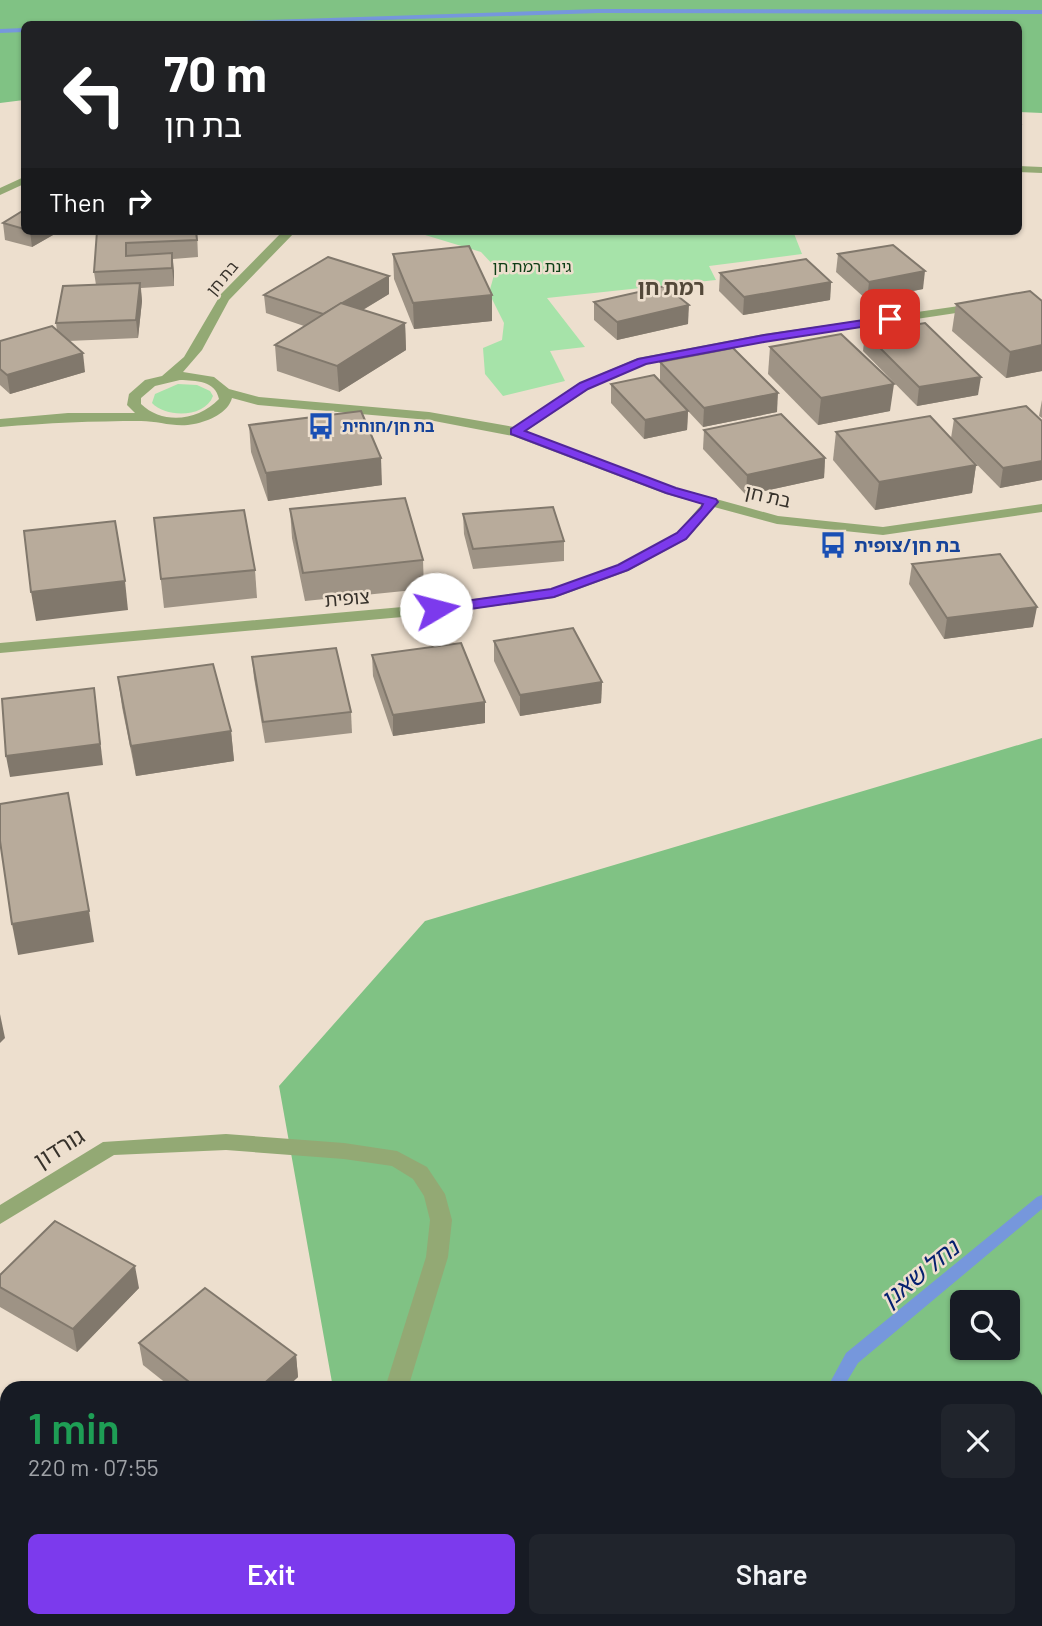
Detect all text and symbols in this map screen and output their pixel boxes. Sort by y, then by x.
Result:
text: 70 m [164,43,267,102]
icon: left [49,49,140,140]
text: בת חן [164,105,242,143]
icon: right [120,182,158,220]
text: Then [49,186,106,217]
park label: גינת רמת חן [492,256,572,275]
street label: בת חן [202,257,241,299]
district label: רמת חן [637,274,705,299]
pin [860,289,920,349]
icon: arrive [871,300,909,338]
bus stop icon: בת חן/חוחית [306,411,336,441]
place label: בת חן/חוחית [342,416,435,435]
street label: בת חן [743,479,793,512]
bus stop icon: בת חן/צופית [818,530,848,560]
place label: בת חן/צופית [854,533,960,556]
position arrow [399,572,473,646]
street label: צופית [323,584,371,611]
street label: גורדון [28,1121,89,1173]
water label: נחל שאנן [874,1231,965,1313]
map controls [950,1290,1020,1360]
button: search [950,1290,1020,1360]
text: 1 min [28,1402,120,1452]
button: close [941,1404,1015,1478]
text: 220 m · 07:55 [28,1453,159,1481]
button: Exit [28,1534,515,1614]
button: Share [529,1534,1015,1614]

